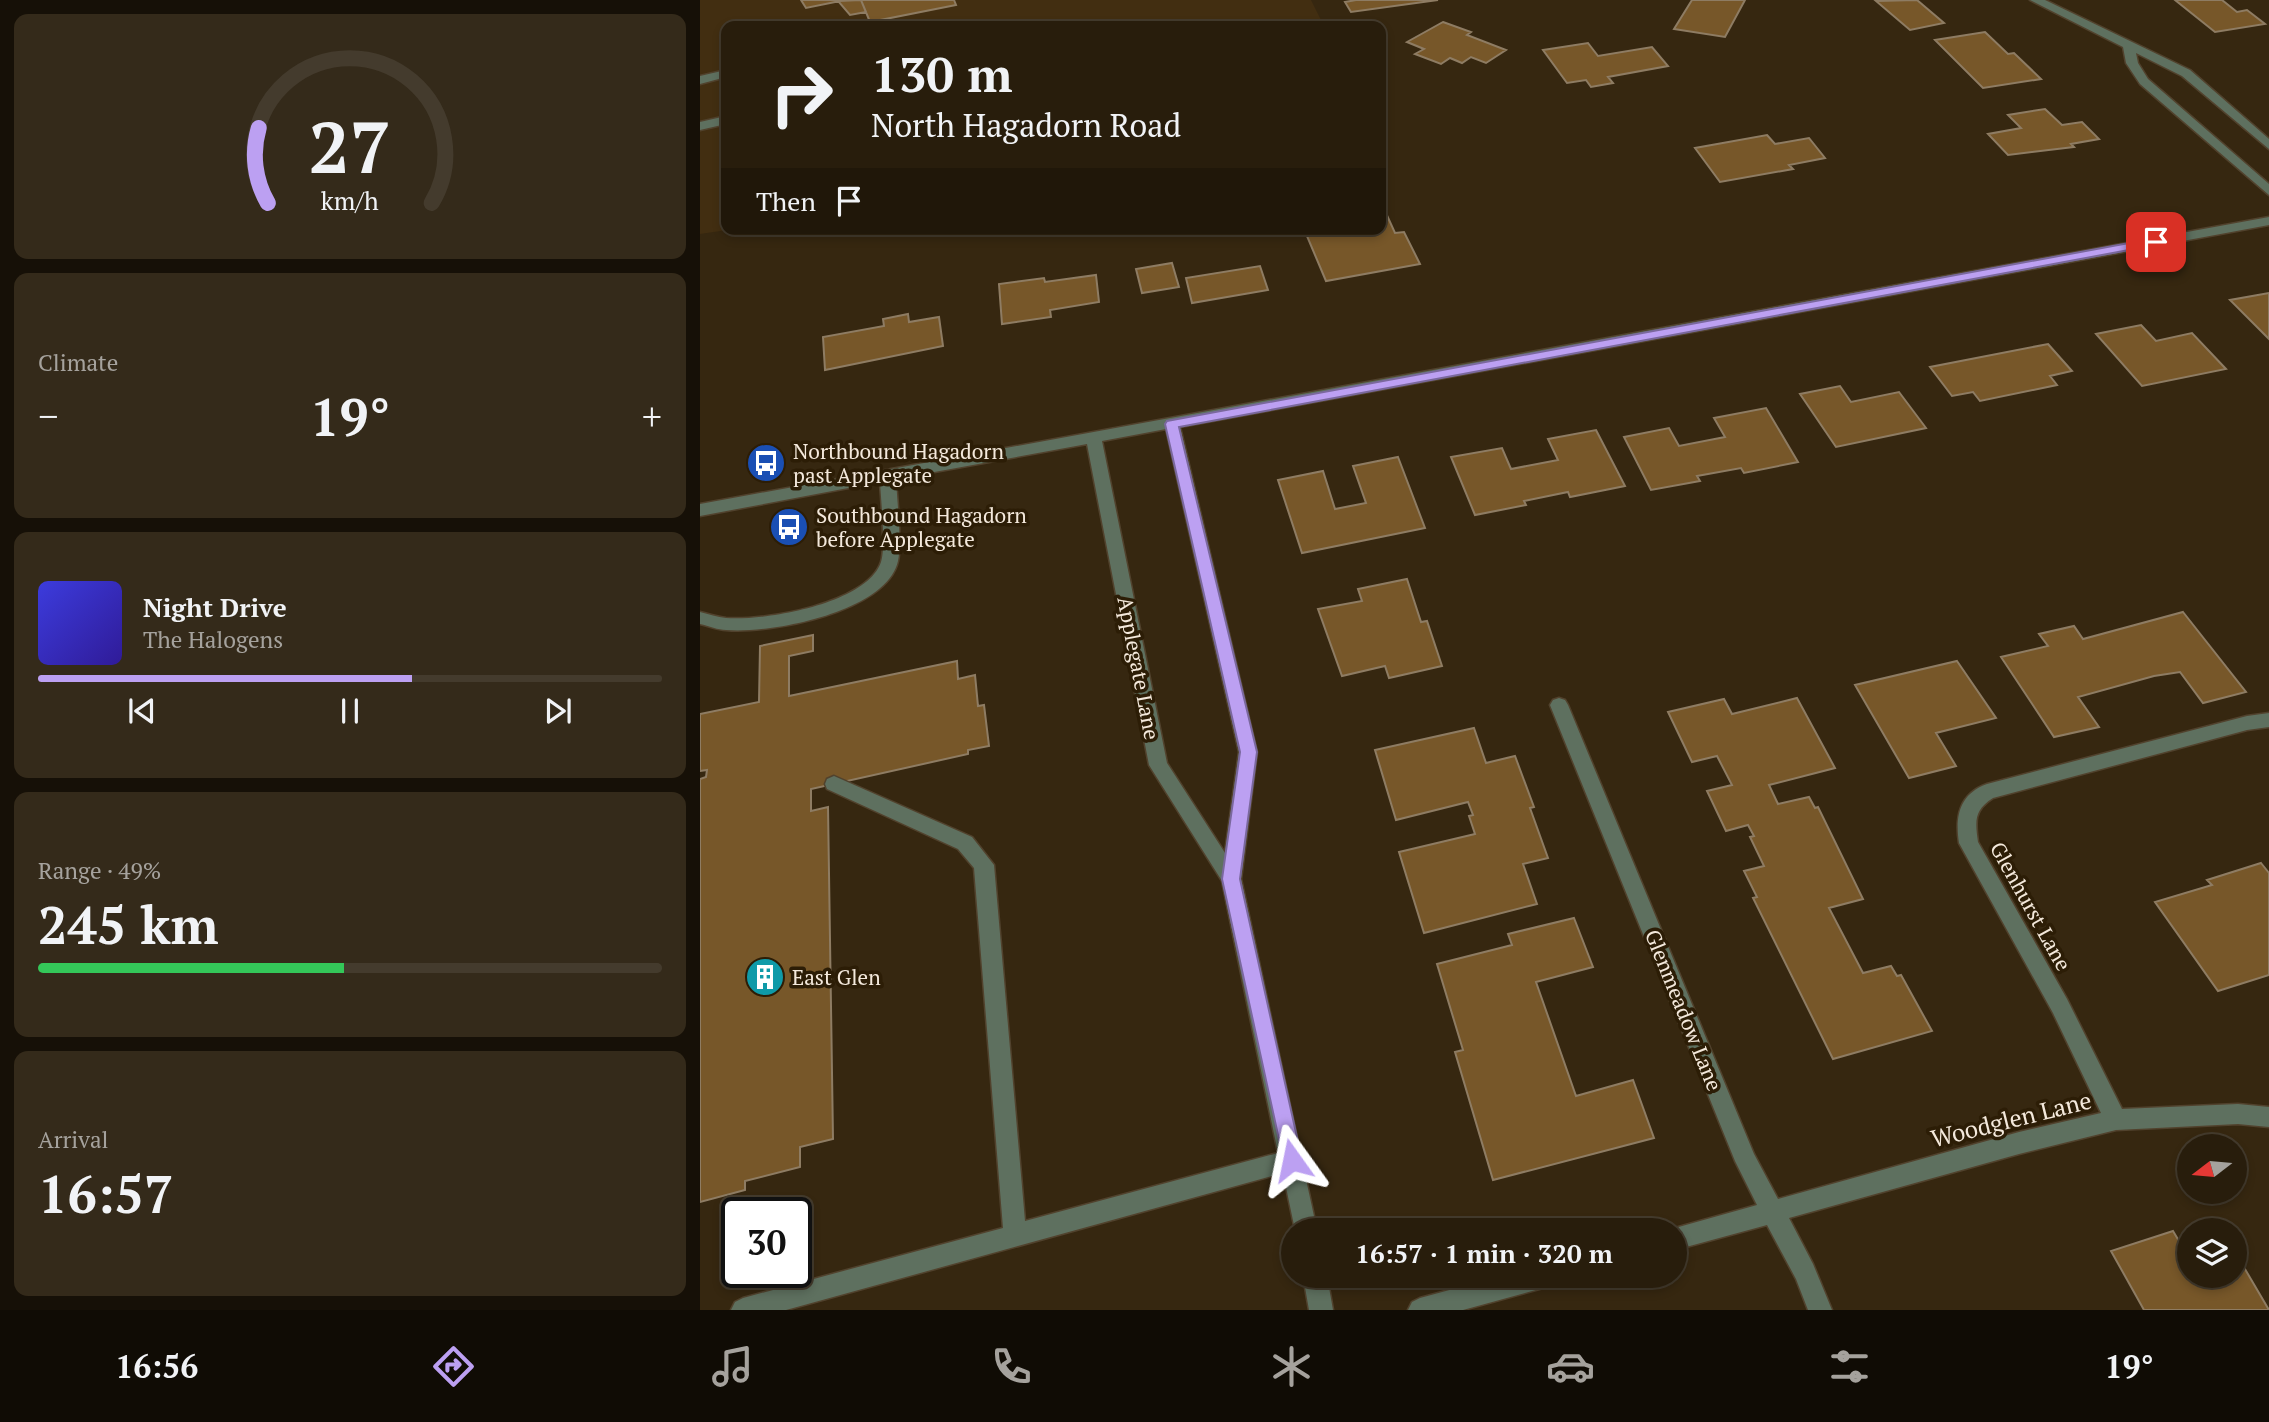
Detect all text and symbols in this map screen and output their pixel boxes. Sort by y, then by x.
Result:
text: 130 m [871,41,1013,106]
icon: right [756,49,847,140]
text: 27 [309,97,391,194]
text: North Hagadorn Road [871,104,1181,146]
icon: arrive [830,182,868,220]
text: km/h [321,183,379,216]
text: Then [756,184,816,218]
pin [2126,212,2186,272]
icon: arrive [2137,223,2175,261]
text: Climate [38,347,118,378]
text: 19° [310,382,390,451]
text: − [38,391,58,441]
text: + [642,391,662,441]
place label: Northbound Hagadorn past Applegate [793,437,1004,489]
bus stop icon: Northbound Hagadorn past Applegate [745,442,787,484]
place label: Southbound Hagadorn before Applegate [816,501,1027,553]
bus stop icon: Southbound Hagadorn before Applegate [768,506,810,548]
text: Night Drive [143,590,287,624]
street label: Applegate Lane [1111,594,1167,742]
text: The Halogens [143,624,283,655]
icon: previous [123,692,161,730]
icon: pause [331,692,369,730]
icon: next [539,692,577,730]
street label: Glenhurst Lane [1984,836,2078,976]
text: Range · 49% [38,855,161,886]
text: 245 km [38,890,219,959]
street label: Glenmeadow Lane [1639,925,1729,1095]
building icon: East Glen [744,956,786,998]
place label: East Glen [792,963,881,991]
street label: Woodglen Lane [1927,1084,2095,1154]
position arrow [1255,1123,1329,1197]
text: Arrival [38,1124,109,1155]
north arrow [2177,1134,2247,1204]
map controls [2177,1134,2247,1288]
text: 16:57 [38,1159,173,1228]
speed limit sign: 30 [721,1197,812,1288]
button: layers [2177,1218,2247,1288]
text: 16:57 · 1 min · 320 m [1355,1236,1613,1270]
icon: directions [429,1342,478,1391]
icon: music [708,1342,757,1391]
icon: phone [987,1342,1036,1391]
icon: climate [1267,1342,1316,1391]
icon: car [1546,1342,1595,1391]
icon: filters [1825,1342,1874,1391]
text: 16:56 [115,1345,198,1387]
text: 19° [2104,1345,2154,1387]

